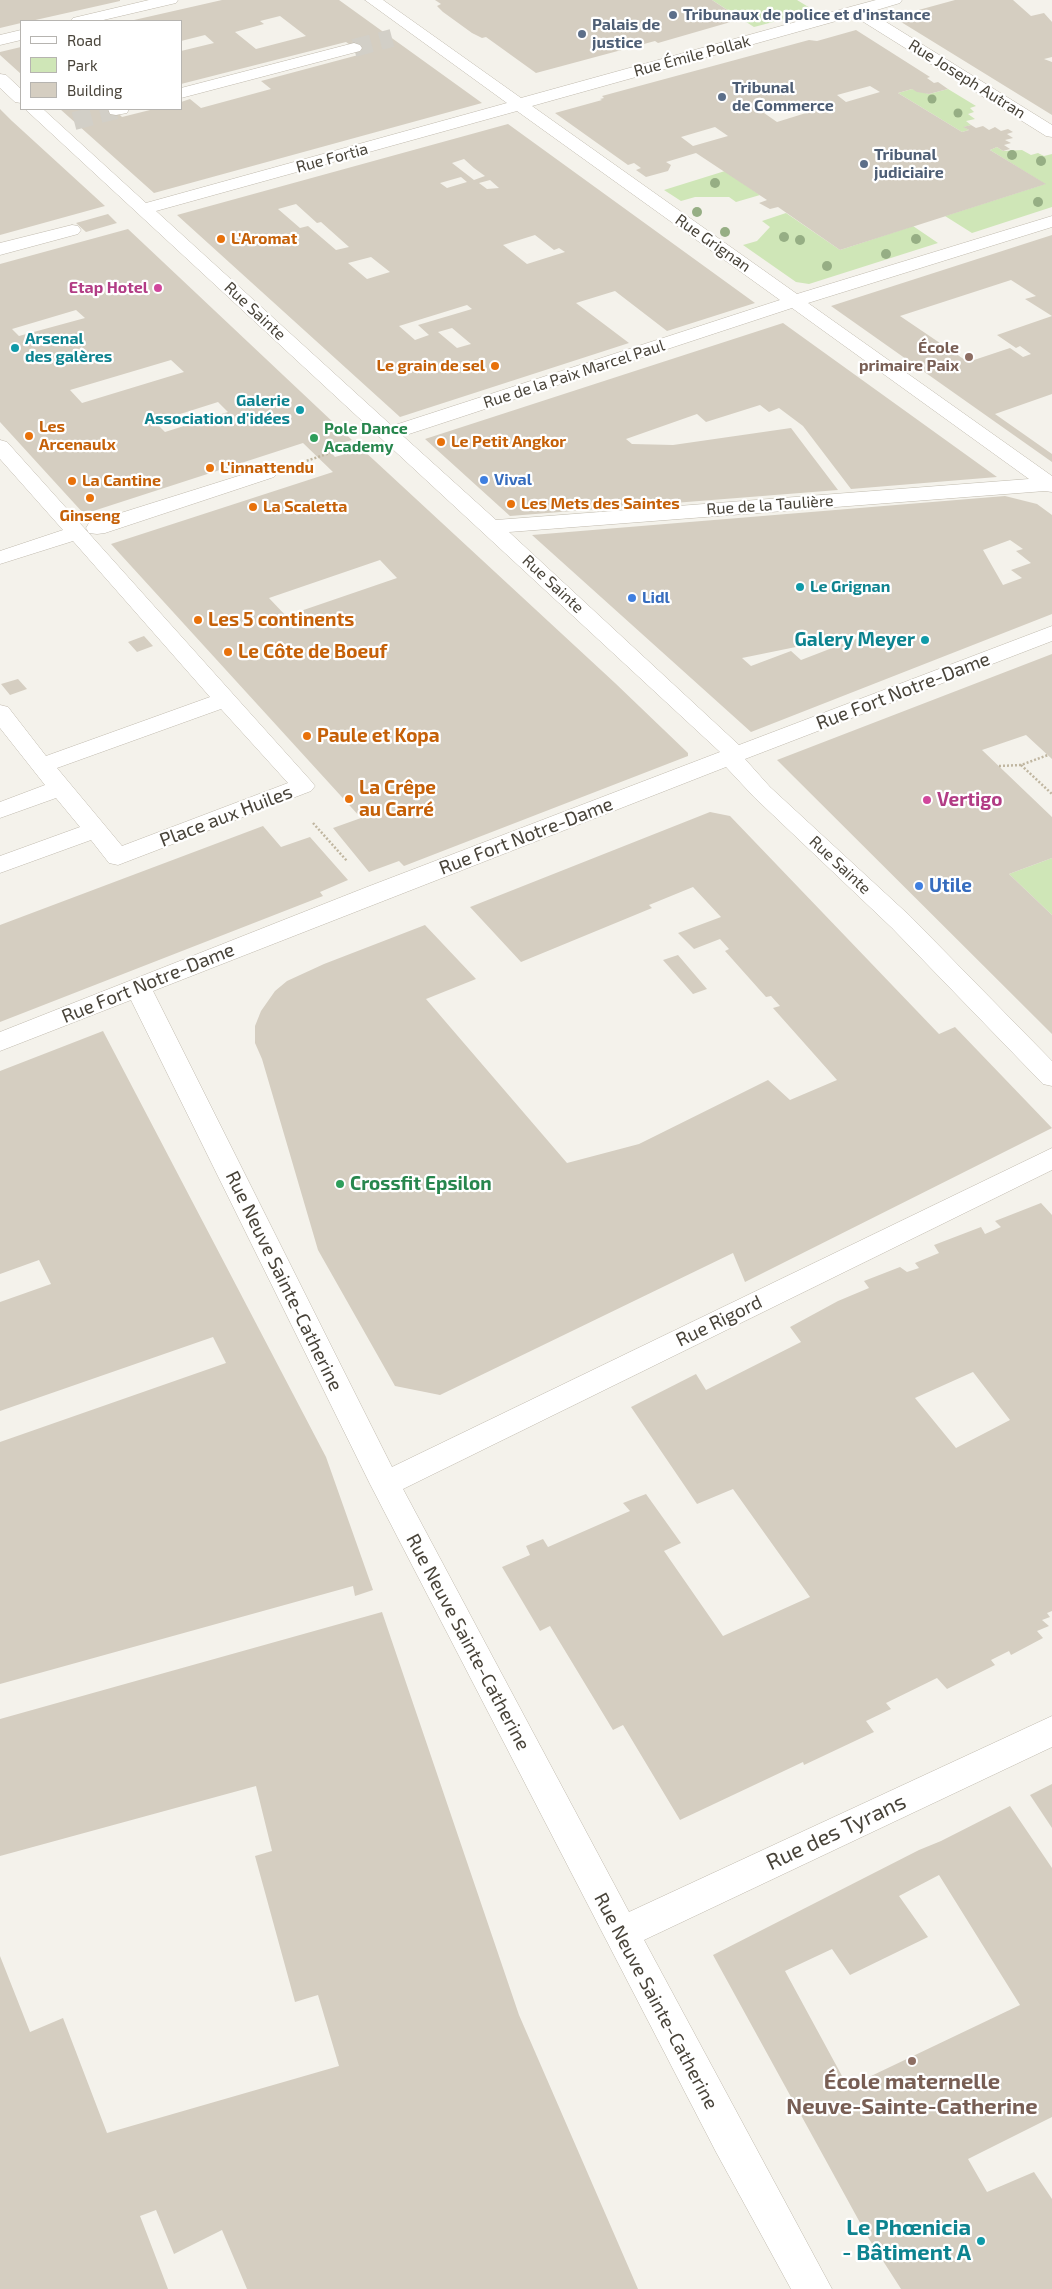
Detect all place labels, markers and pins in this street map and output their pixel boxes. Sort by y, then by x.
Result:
place label: Tribunaux de police et d'instance [683,5,931,25]
marker: Tribunaux de police et d'instance [667,9,679,21]
place label: Palais de justice [592,15,660,53]
marker: Palais de justice [576,28,588,40]
place label: Tribunal de Commerce [732,78,834,116]
marker: Tribunal de Commerce [716,91,728,103]
place label: Tribunal judiciaire [874,145,944,183]
marker: Tribunal judiciaire [858,158,870,170]
place label: L'Aromat [231,229,297,249]
marker: L'Aromat [215,233,227,245]
place label: Etap Hotel [69,278,148,298]
marker: Etap Hotel [152,282,164,294]
place label: Arsenal des galères [25,329,112,367]
place label: École primaire Paix [859,338,959,376]
marker: Arsenal des galères [9,342,21,354]
marker: École primaire Paix [963,351,975,363]
place label: Le grain de sel [376,356,485,376]
marker: Le grain de sel [489,360,501,372]
place label: Galerie Association d'idées [144,391,290,429]
marker: Galerie Association d'idées [294,404,306,416]
place label: Les Arcenaulx [39,417,116,455]
place label: Pole Dance Academy [324,419,408,457]
marker: Les Arcenaulx [23,430,35,442]
marker: Pole Dance Academy [308,432,320,444]
place label: Le Petit Angkor [451,432,566,452]
marker: Le Petit Angkor [435,436,447,448]
place label: L'innattendu [220,458,314,478]
marker: L'innattendu [204,462,216,474]
place label: Vival [494,470,532,490]
place label: La Cantine [82,471,161,491]
marker: Vival [478,474,490,486]
marker: La Cantine [66,475,78,487]
marker: Ginseng [84,492,96,504]
place label: Les Mets des Saintes [521,494,680,514]
place label: La Scaletta [263,497,347,517]
marker: Les Mets des Saintes [505,498,517,510]
marker: La Scaletta [247,501,259,513]
place label: Ginseng [60,506,120,526]
place label: Le Grignan [810,577,890,597]
marker: Le Grignan [794,581,806,593]
place label: Lidl [642,588,670,608]
marker: Lidl [626,592,638,604]
place label: Les 5 continents [208,609,354,631]
marker: Les 5 continents [192,614,204,626]
place label: Galery Meyer [795,629,915,651]
marker: Galery Meyer [919,634,931,646]
place label: Le Côte de Boeuf [238,641,387,663]
marker: Le Côte de Boeuf [222,646,234,658]
place label: Paule et Kopa [317,725,440,747]
marker: Paule et Kopa [301,730,313,742]
place label: La Crêpe au Carré [359,777,436,821]
place label: Vertigo [937,789,1002,811]
marker: La Crêpe au Carré [343,793,355,805]
marker: Vertigo [921,794,933,806]
place label: Utile [929,875,972,897]
marker: Utile [913,880,925,892]
place label: Crossfit Epsilon [350,1173,492,1195]
marker: Crossfit Epsilon [334,1178,346,1190]
marker: École maternelle Neuve-Sainte-Catherine [906,2055,918,2067]
place label: École maternelle Neuve-Sainte-Catherine [786,2069,1038,2120]
place label: Le Phœnicia - Bâtiment A [842,2215,971,2266]
marker: Le Phœnicia - Bâtiment A [975,2235,987,2247]

